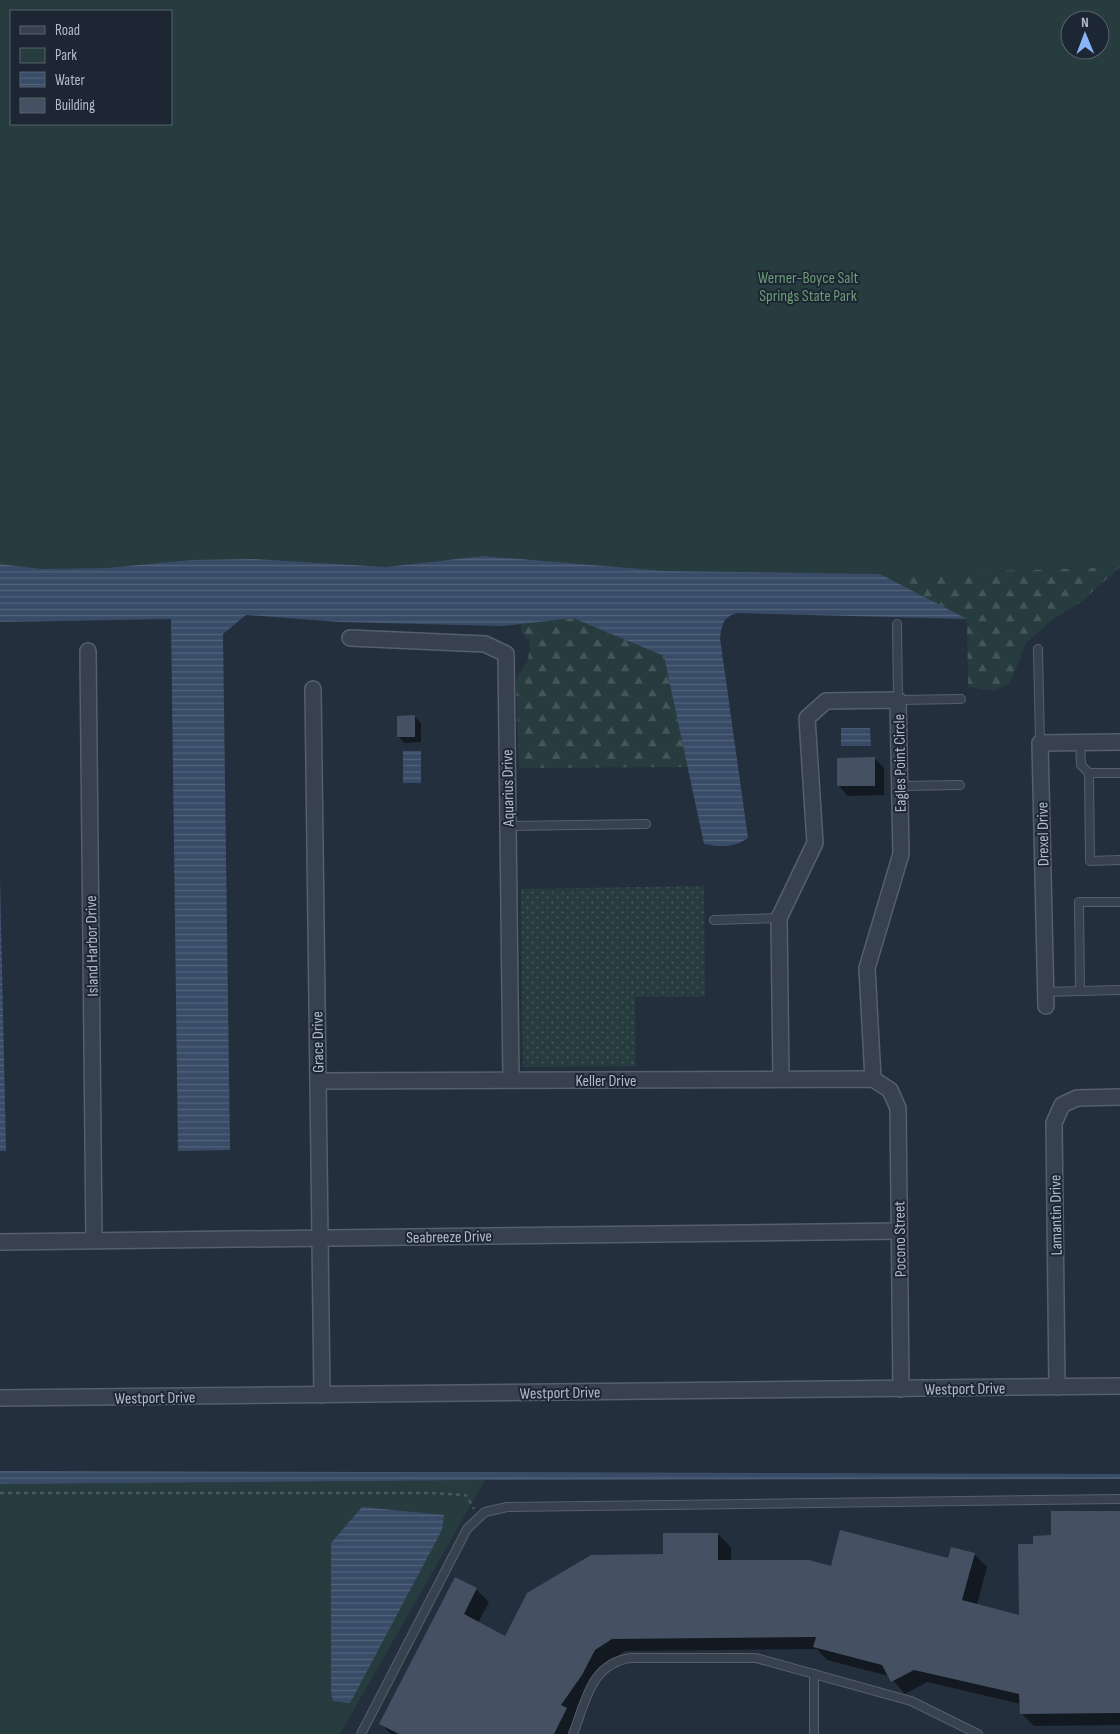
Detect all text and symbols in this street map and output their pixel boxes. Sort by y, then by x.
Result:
legend [10,10,172,125]
north arrow [1060,10,1110,60]
text: N [1081,14,1089,31]
text: Road [55,21,80,40]
text: Park [55,46,77,65]
text: Water [55,71,86,90]
text: Building [55,96,95,115]
park label: Werner-Boyce Salt Springs State Park [758,269,858,306]
street label: Eagles Point Circle [890,714,911,812]
street label: Aquarius Drive [498,749,519,828]
street label: Drexel Drive [1033,802,1054,866]
street label: Island Harbor Drive [82,895,103,997]
street label: Grace Drive [308,1011,329,1073]
street label: Keller Drive [576,1072,636,1091]
street label: Lamantin Drive [1046,1174,1067,1255]
street label: Pocono Street [890,1201,911,1277]
street label: Seabreeze Drive [406,1227,492,1248]
street label: Westport Drive [925,1379,1005,1400]
street label: Westport Drive [520,1383,600,1404]
street label: Westport Drive [115,1388,195,1409]

